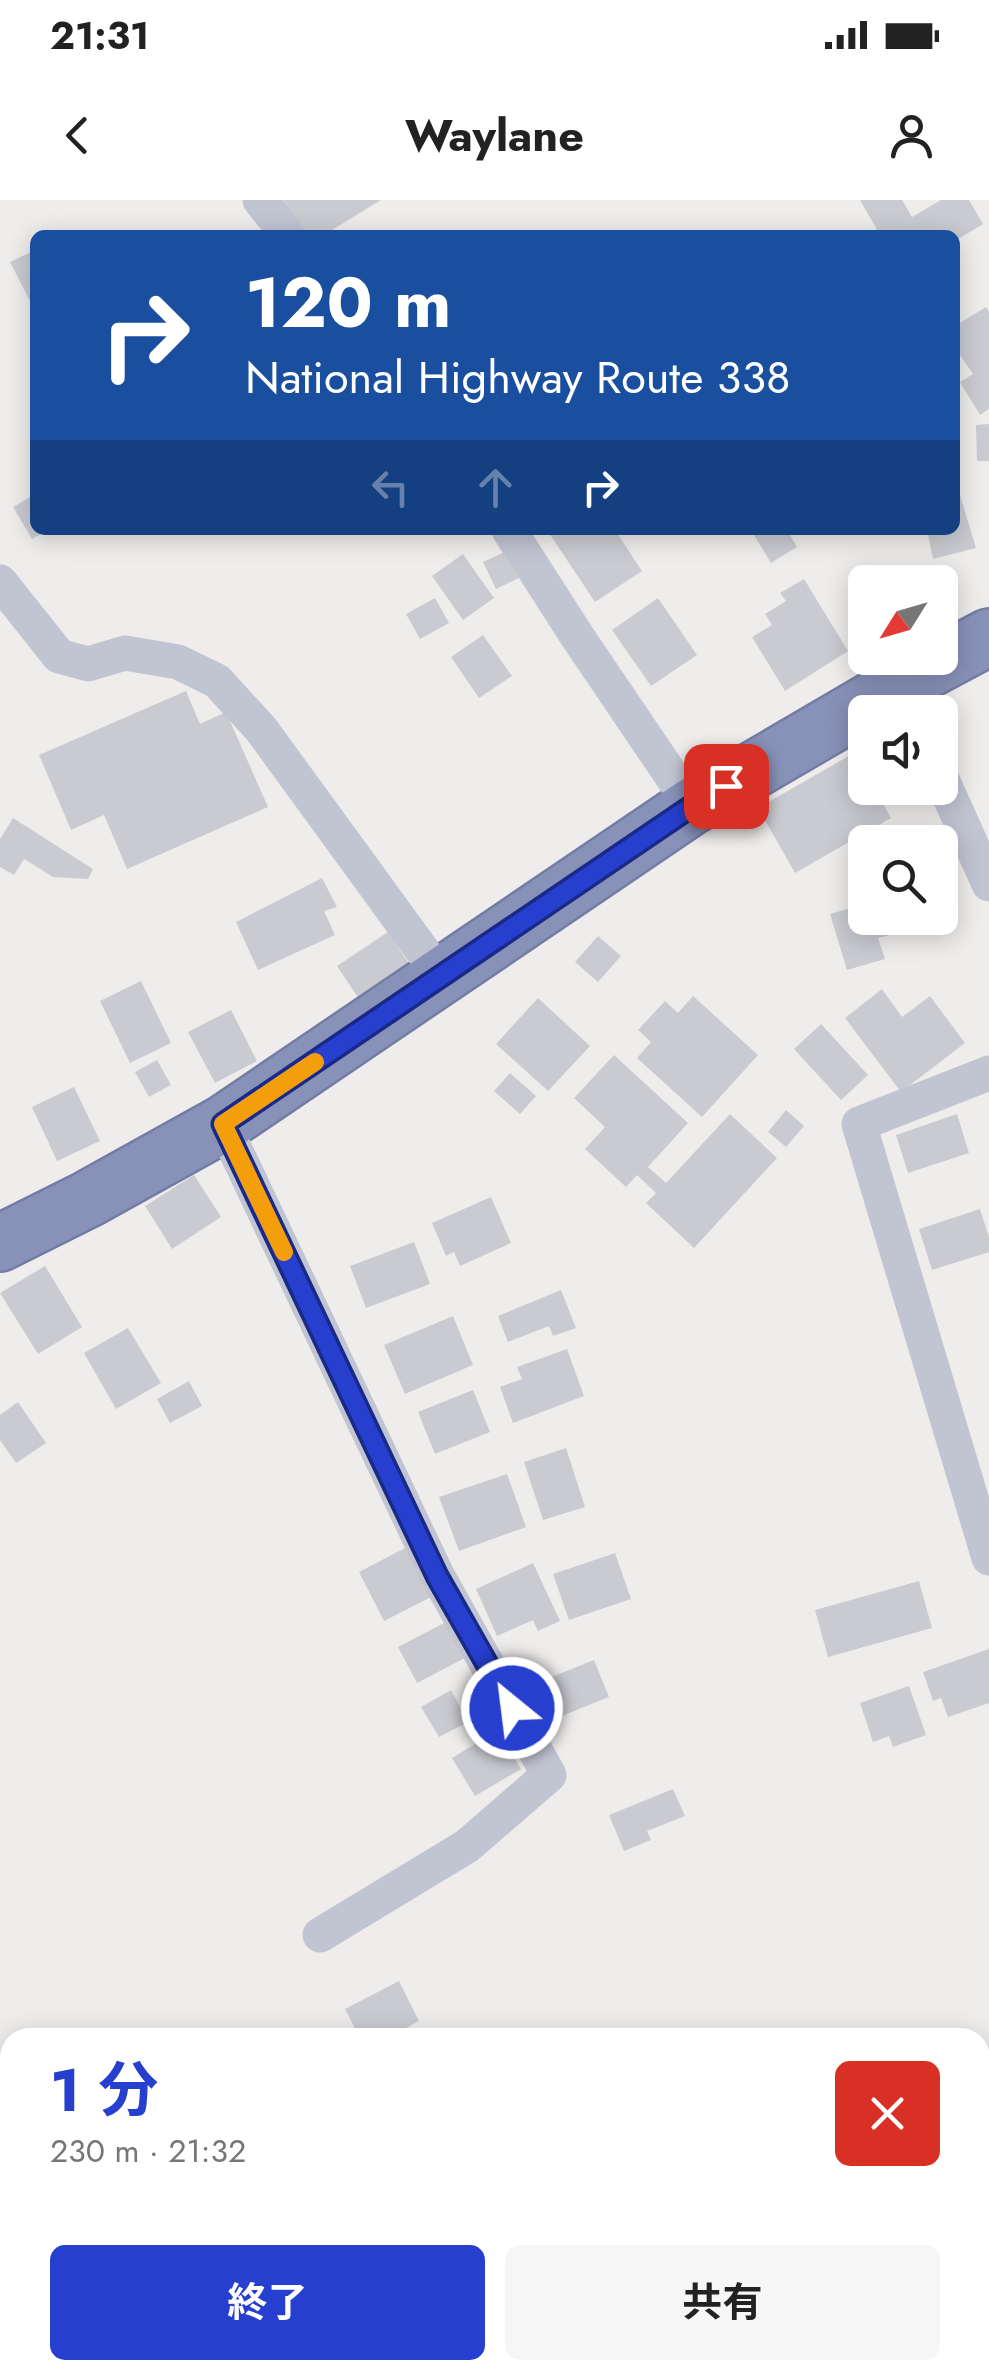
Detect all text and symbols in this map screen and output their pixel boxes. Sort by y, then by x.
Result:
text: 21:31 [50,8,149,63]
text: Waylane [405,103,584,168]
icon: back [50,108,105,163]
icon: person [884,108,939,163]
text: 120 m [245,252,451,353]
icon: right [80,270,210,400]
text: National Highway Route 338 [245,345,791,410]
icon: left [363,460,418,515]
icon: ahead [468,460,523,515]
icon: right [573,460,628,515]
north arrow [848,565,958,675]
map controls [848,565,958,935]
button: sound [848,695,958,805]
pin [684,744,769,829]
icon: arrive [699,759,754,814]
button: search [848,825,958,935]
position arrow [460,1656,564,1760]
text: 1 分 [50,2047,159,2134]
button: close [835,2061,940,2166]
text: 230 m · 21:32 [50,2128,246,2174]
button: 終了 [50,2245,485,2360]
button: 共有 [505,2245,940,2360]

